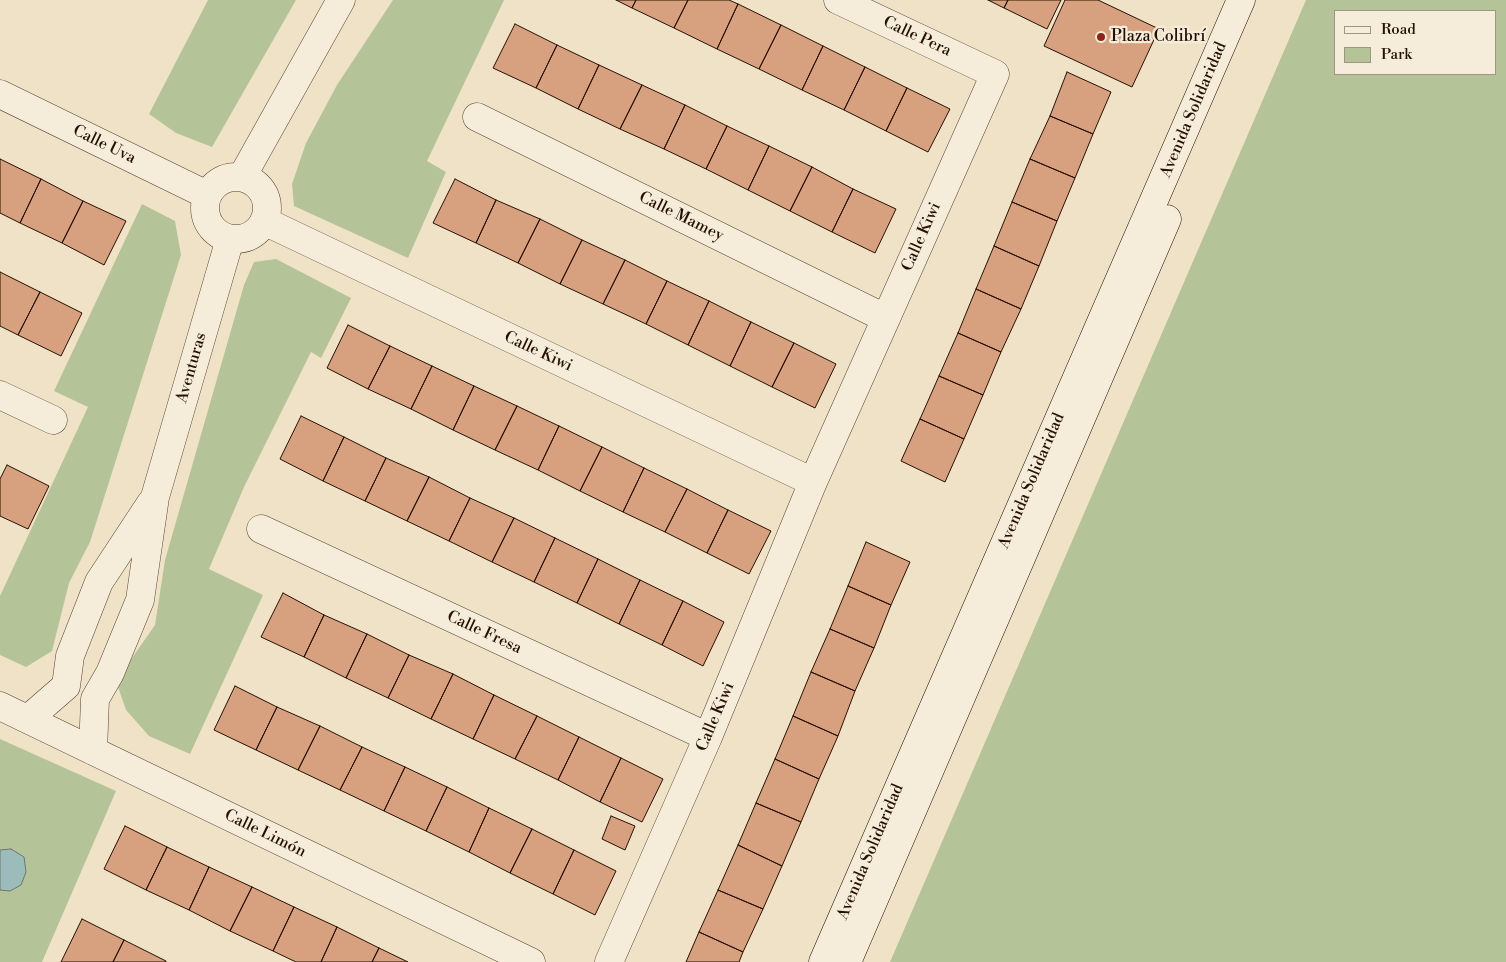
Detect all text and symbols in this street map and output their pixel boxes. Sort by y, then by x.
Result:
legend [1334,10,1496,75]
street label: Calle Pera [880,13,954,61]
text: Road [1381,20,1416,39]
place label: Plaza Colibrí [1111,27,1205,47]
marker: Plaza Colibrí [1095,31,1107,43]
street label: Avenida Solidaridad [1157,39,1231,181]
text: Park [1381,45,1412,64]
street label: Calle Uva [69,122,139,168]
street label: Calle Mamey [635,188,727,246]
street label: Calle Kiwi [898,200,946,274]
street label: Calle Kiwi [501,328,575,376]
street label: Aventuras [173,331,211,405]
street label: Avenida Solidaridad [995,410,1069,552]
street label: Calle Fresa [444,607,524,659]
street label: Calle Kiwi [693,680,739,754]
street label: Avenida Solidaridad [834,781,908,923]
street label: Calle Limón [221,806,309,862]

